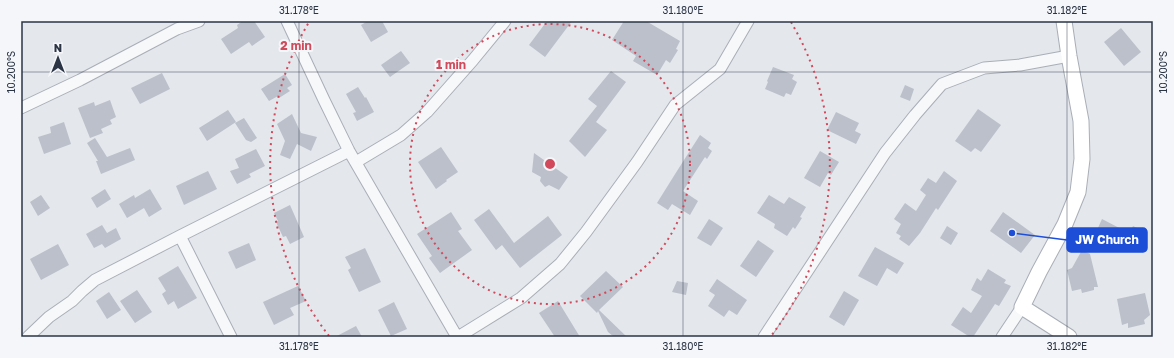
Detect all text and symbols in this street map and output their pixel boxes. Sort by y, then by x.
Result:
text: 31.178°E [279,4,319,16]
text: 31.180°E [663,4,703,16]
text: 31.182°E [1047,4,1087,16]
north arrow [38,38,78,78]
text: 2 min [280,38,312,53]
text: N [54,41,62,54]
text: 10.200°S [5,51,17,93]
text: 10.200°S [1157,51,1169,93]
text: 1 min [436,57,466,72]
centre of rings [543,157,557,171]
callout: JW Church [1067,228,1147,252]
text: JW Church [1075,232,1139,247]
text: 31.178°E [279,340,319,352]
text: 31.180°E [663,340,703,352]
text: 31.182°E [1047,340,1087,352]

